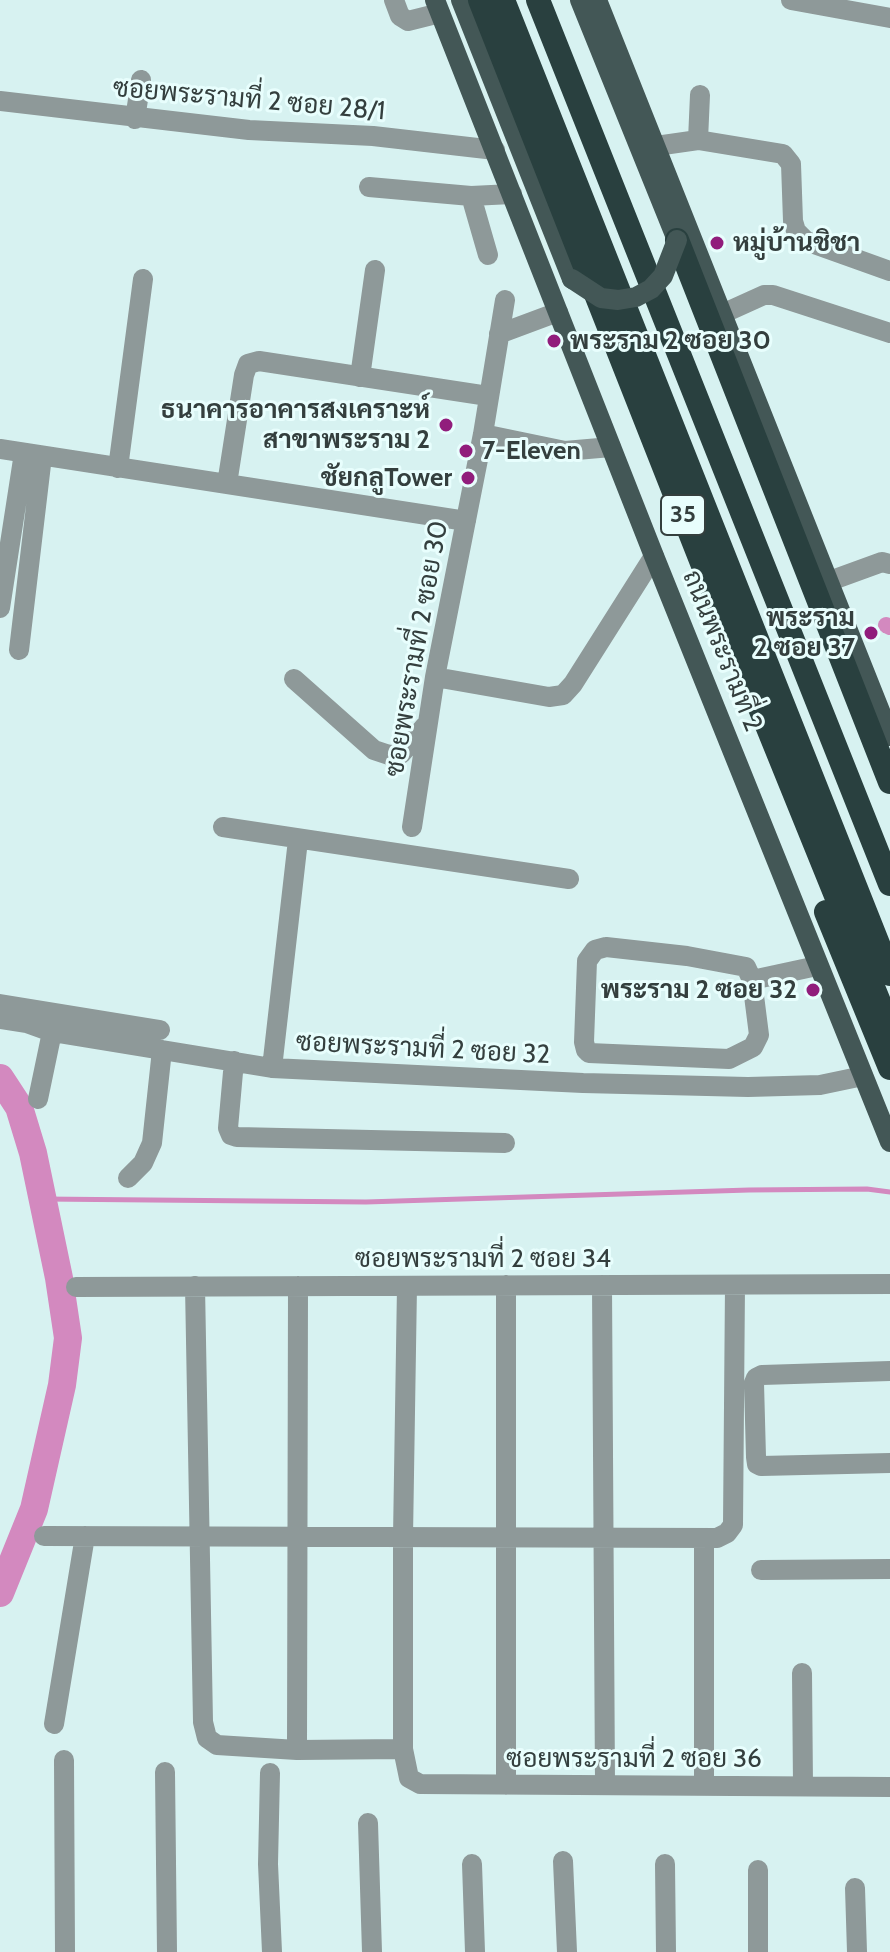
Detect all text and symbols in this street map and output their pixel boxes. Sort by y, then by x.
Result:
street label: ซอยพระรามที่ 2 ซอย 28/1 [112,73,386,127]
place label: หมู่บ้านชิชา [733,227,860,259]
marker: หมู่บ้านชิชา [708,234,726,252]
place label: พระราม 2 ซอย 30 [570,325,771,357]
marker: พระราม 2 ซอย 30 [545,332,563,350]
place label: ธนาคารอาคารสงเคราะห์ สาขาพระราม 2 [161,394,430,456]
marker: ธนาคารอาคารสงเคราะห์ สาขาพระราม 2 [437,416,455,434]
place label: 7-Eleven [482,435,581,467]
marker: 7-Eleven [457,442,475,460]
place label: ชัยกลูTower [321,462,452,494]
marker: ชัยกลูTower [459,469,477,487]
road number: 35 [661,495,705,535]
street label: ซอยพระรามที่ 2 ซอย 30 [379,519,455,779]
street label: ถนนพระรามที่ 2 [675,566,769,736]
place label: พระราม 2 ซอย 37 [754,602,855,664]
marker: พระราม 2 ซอย 37 [862,624,880,642]
place label: พระราม 2 ซอย 32 [601,974,797,1006]
marker: พระราม 2 ซอย 32 [804,981,822,999]
street label: ซอยพระรามที่ 2 ซอย 32 [295,1027,551,1071]
street label: ซอยพระรามที่ 2 ซอย 34 [355,1243,611,1275]
street label: ซอยพระรามที่ 2 ซอย 36 [506,1743,762,1775]

